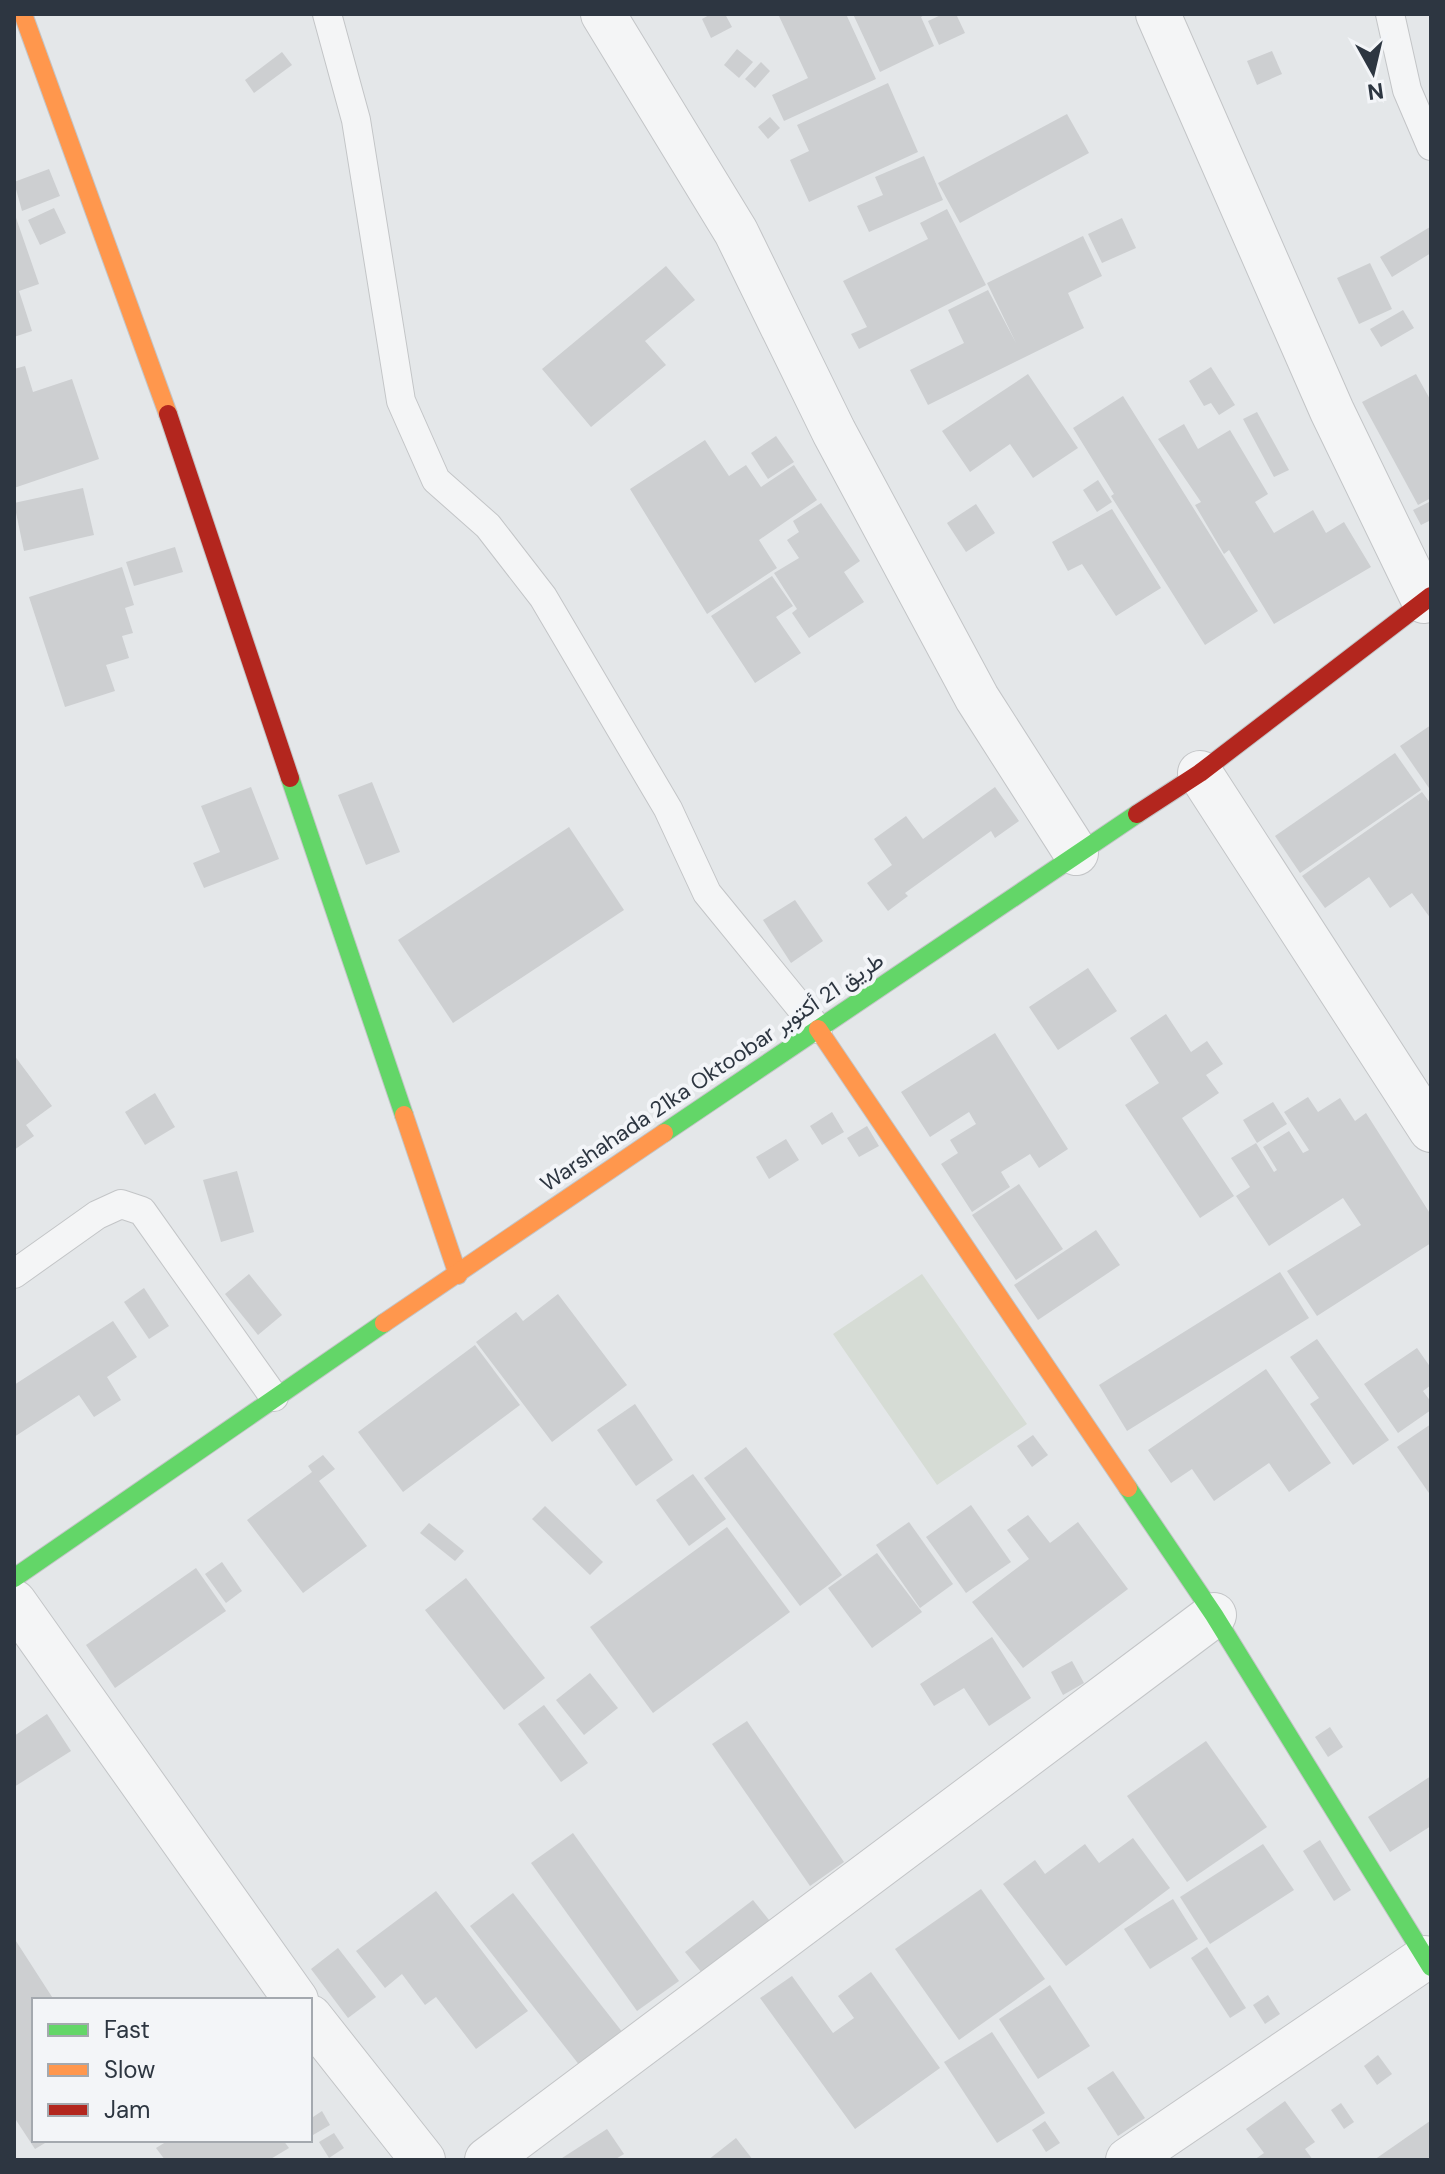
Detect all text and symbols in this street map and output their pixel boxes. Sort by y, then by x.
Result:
north arrow [1333,32,1413,112]
text: N [1366,76,1386,107]
street label: Warshahada 21ka Oktoobar طريق 21 أكتوبر [535,946,889,1198]
legend [32,1998,312,2142]
text: Fast [104,2014,150,2045]
text: Slow [104,2054,155,2085]
text: Jam [104,2094,150,2125]

